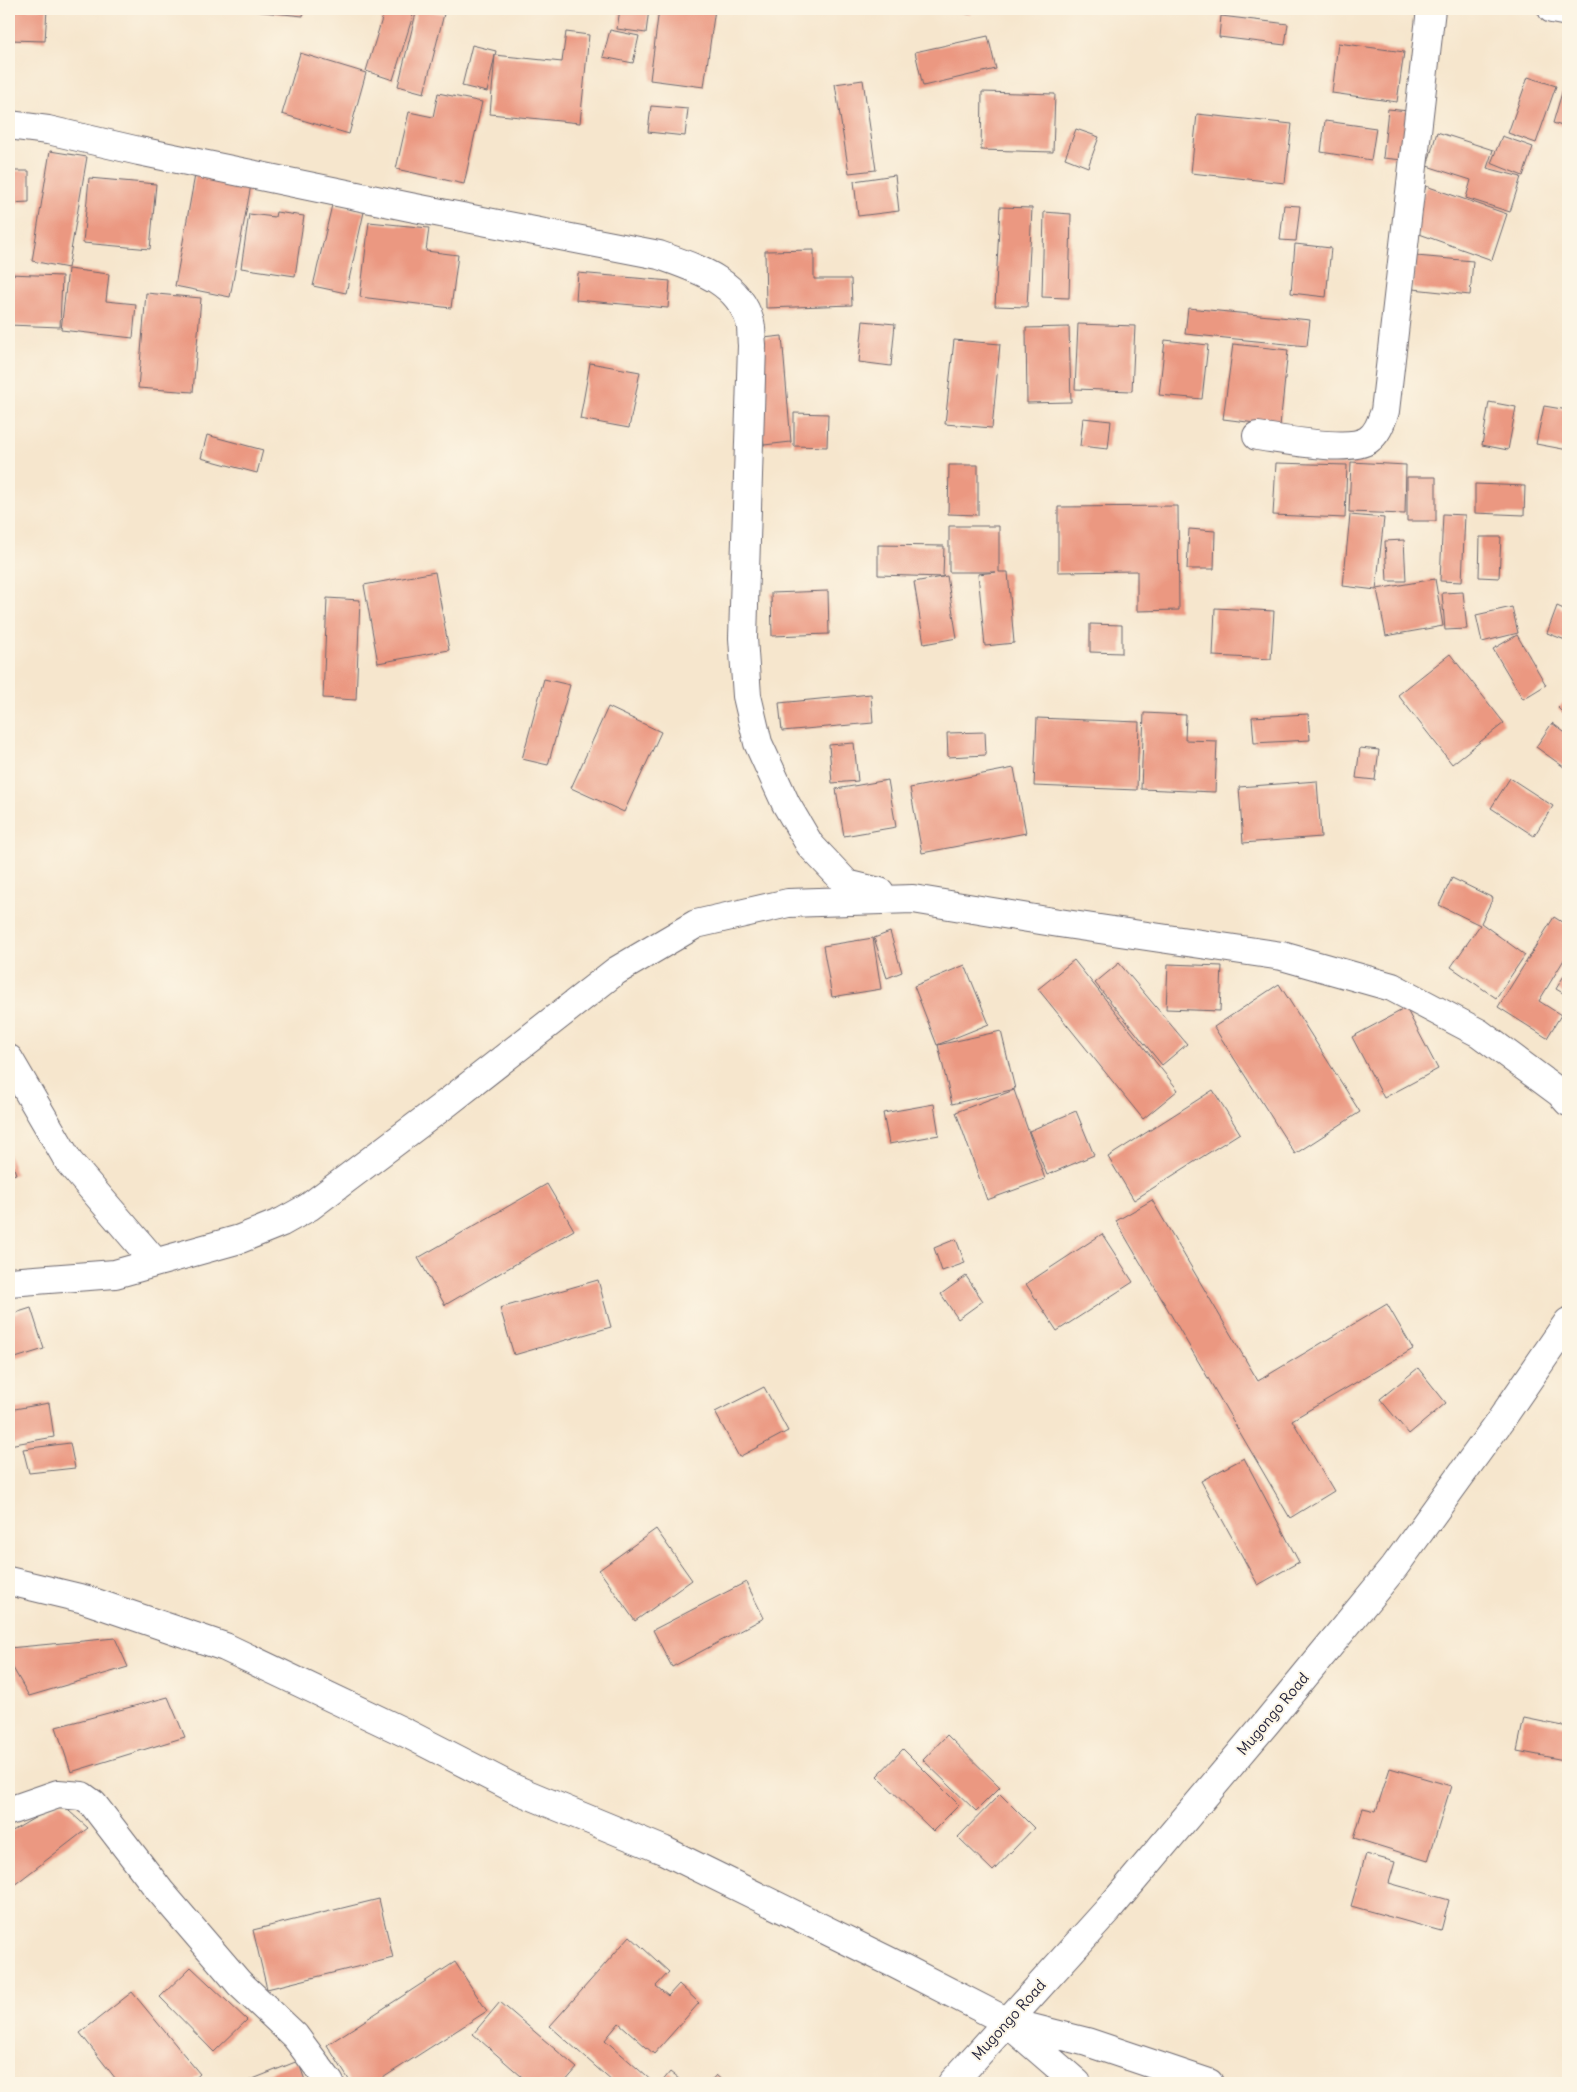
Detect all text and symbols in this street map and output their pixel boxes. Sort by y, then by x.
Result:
street label: Mugongo Road [1233,1668,1313,1759]
street label: Mugongo Road [968,1975,1050,2064]

